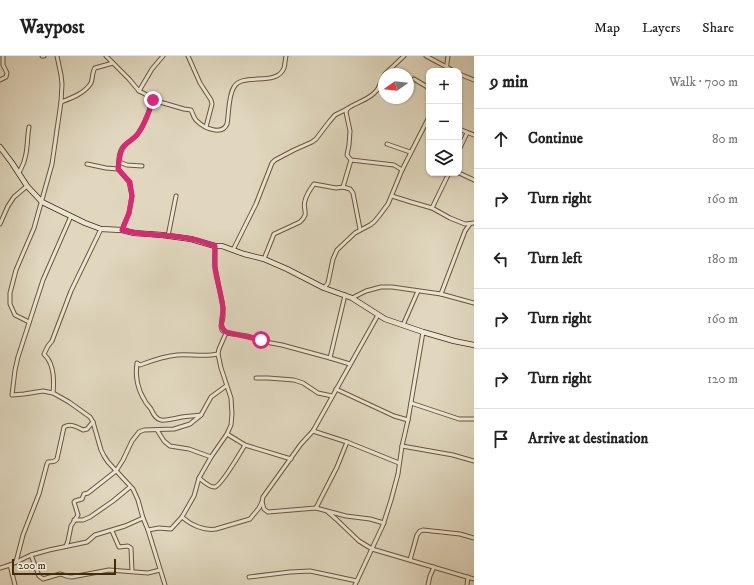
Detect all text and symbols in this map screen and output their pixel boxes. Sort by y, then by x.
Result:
text: Waypost [20,16,84,39]
text: Map [594,19,620,37]
text: Layers [642,19,680,37]
text: Share [702,19,734,37]
north arrow [378,68,414,104]
map controls [426,68,462,176]
button: + [426,68,462,104]
text: 9 min [490,71,528,93]
text: Walk · 700 m [669,74,738,90]
route end [144,91,162,109]
button: − [426,104,462,140]
icon: ahead [490,128,512,150]
text: Continue [528,129,583,148]
text: 80 m [712,131,738,147]
button: layers [426,140,462,176]
icon: right [490,188,512,210]
text: Turn right [528,189,591,208]
text: 160 m [707,191,738,207]
icon: left [490,248,512,270]
text: Turn left [528,249,582,268]
text: 180 m [707,251,738,267]
icon: right [490,308,512,330]
text: Turn right [528,309,591,328]
text: 160 m [707,311,738,327]
route start [252,331,270,349]
icon: right [490,368,512,390]
text: Turn right [528,369,591,388]
text: 120 m [707,371,738,387]
icon: arrive [490,428,512,450]
text: Arrive at destination [528,429,648,448]
scale bar [12,557,116,576]
text: 200 m [18,559,46,573]

